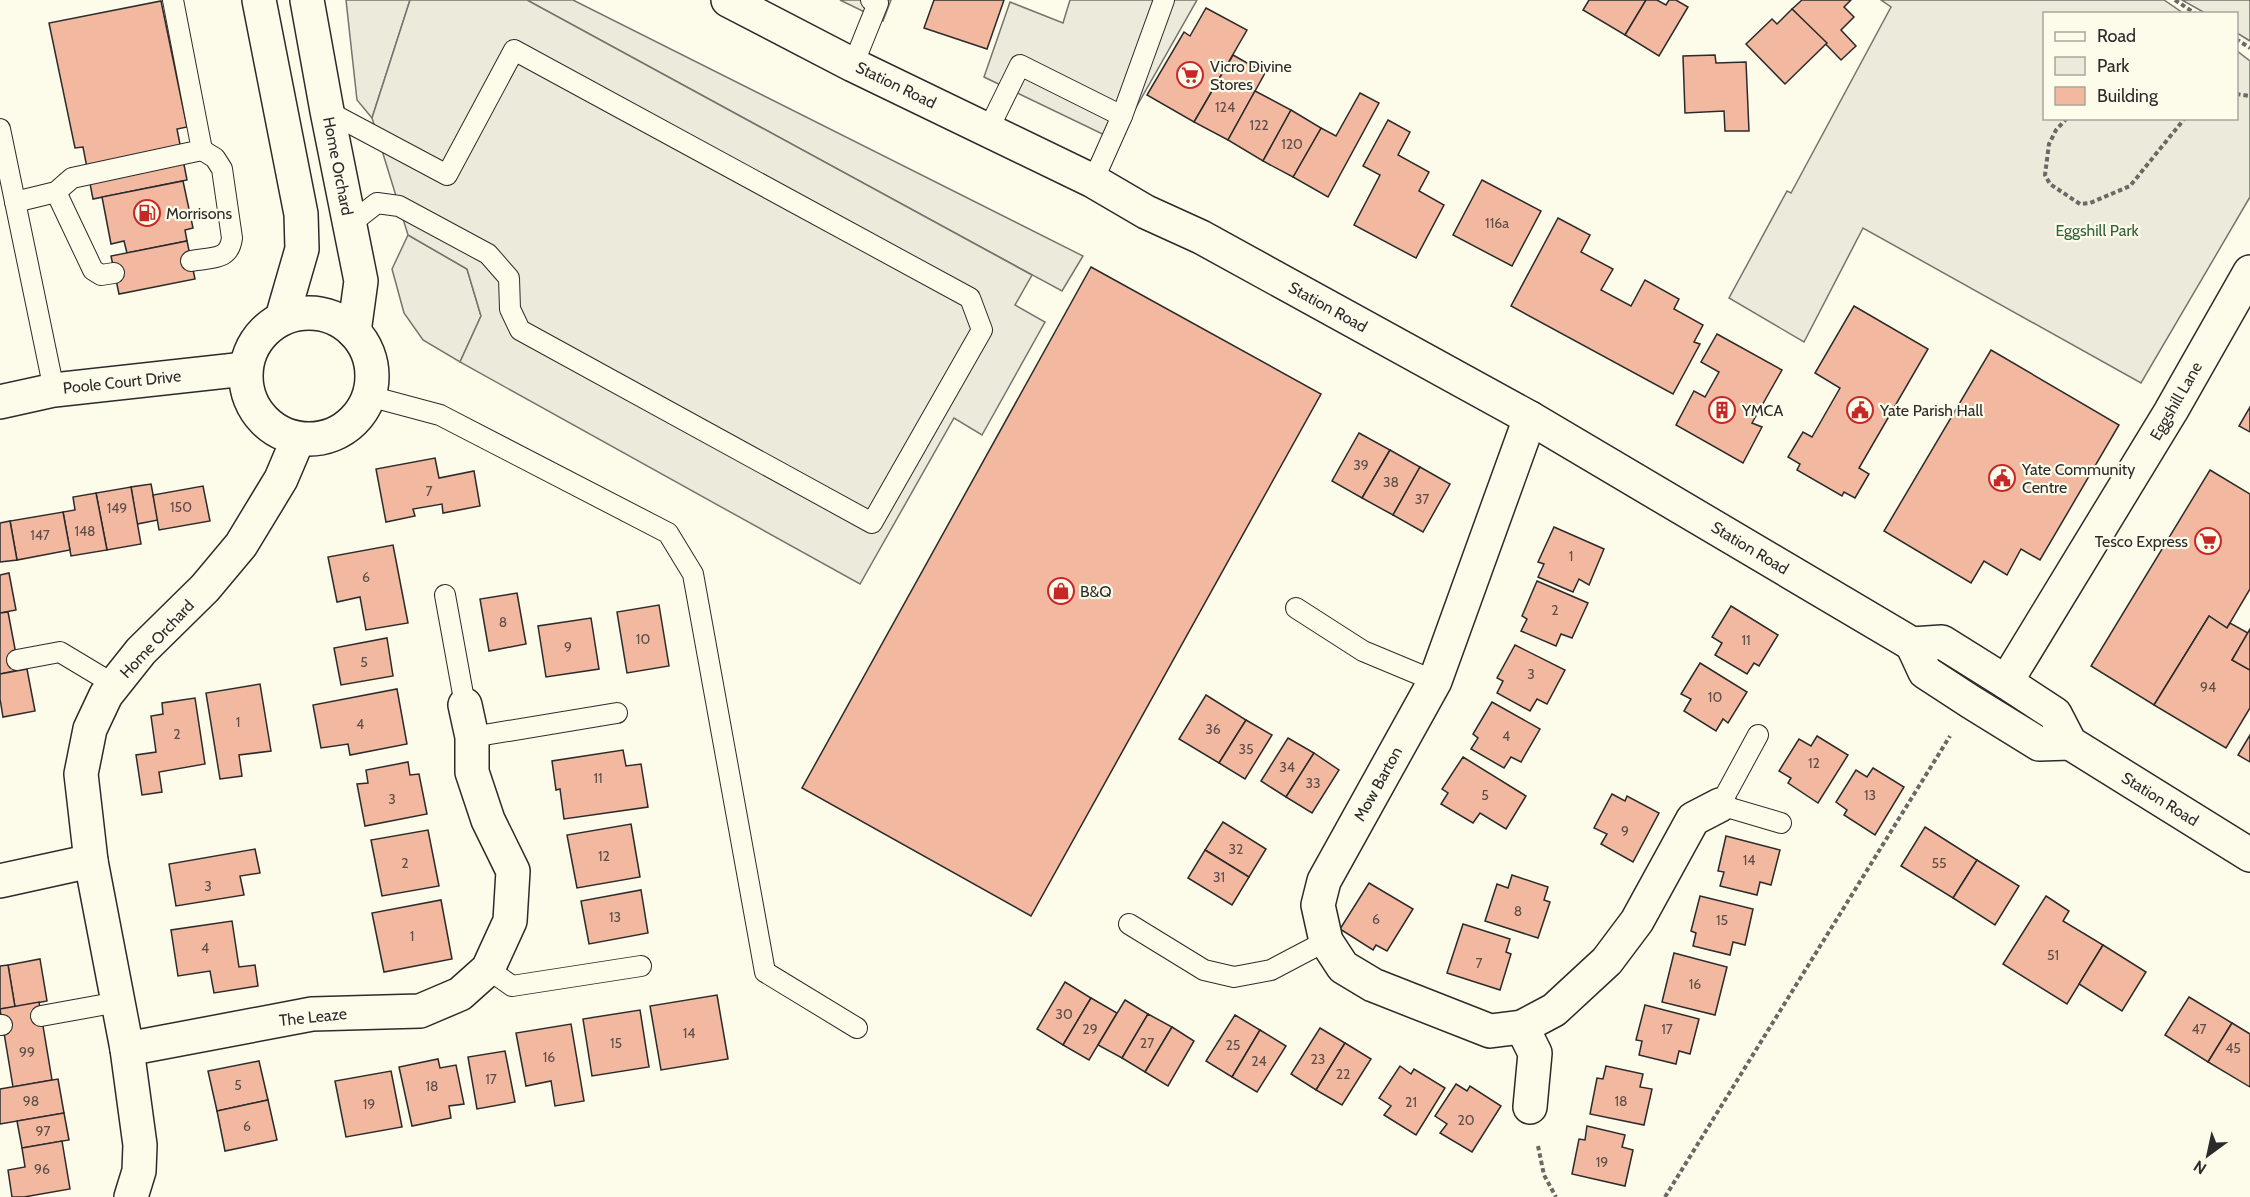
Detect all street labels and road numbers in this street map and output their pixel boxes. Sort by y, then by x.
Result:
street label: Station Road [853,57,939,113]
street label: Home Orchard [319,115,357,217]
street label: Station Road [1285,278,1371,336]
street label: Eggshill Lane [2146,358,2206,444]
street label: Poole Court Drive [62,366,182,398]
street label: Station Road [1708,517,1792,579]
street label: Home Orchard [116,596,198,682]
street label: Mow Barton [1350,743,1406,825]
street label: Station Road [2118,768,2202,830]
street label: The Leaze [278,1004,348,1030]

